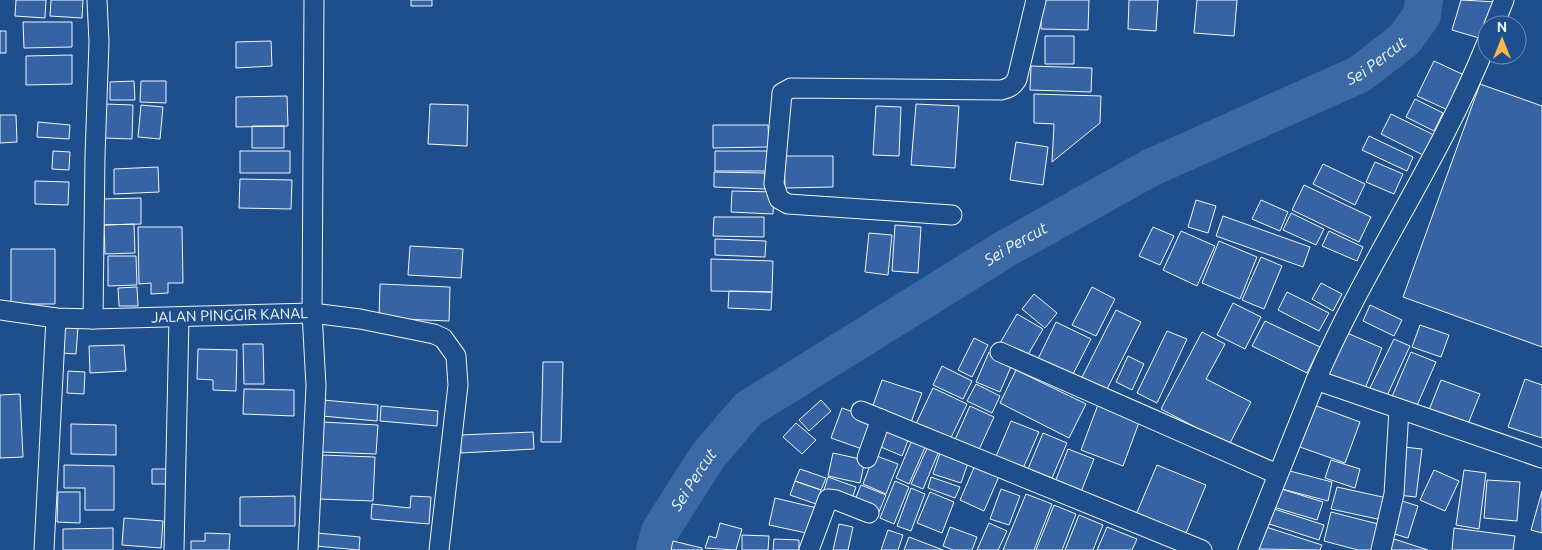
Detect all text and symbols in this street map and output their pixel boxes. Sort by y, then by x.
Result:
north arrow [1477,15,1527,65]
text: N [1497,19,1507,35]
water label: Sei Percut [1342,32,1410,88]
water label: Sei Percut [980,218,1051,269]
street label: JALAN PINGGIR KANAL [151,304,308,325]
water label: Sei Percut [666,444,720,514]

